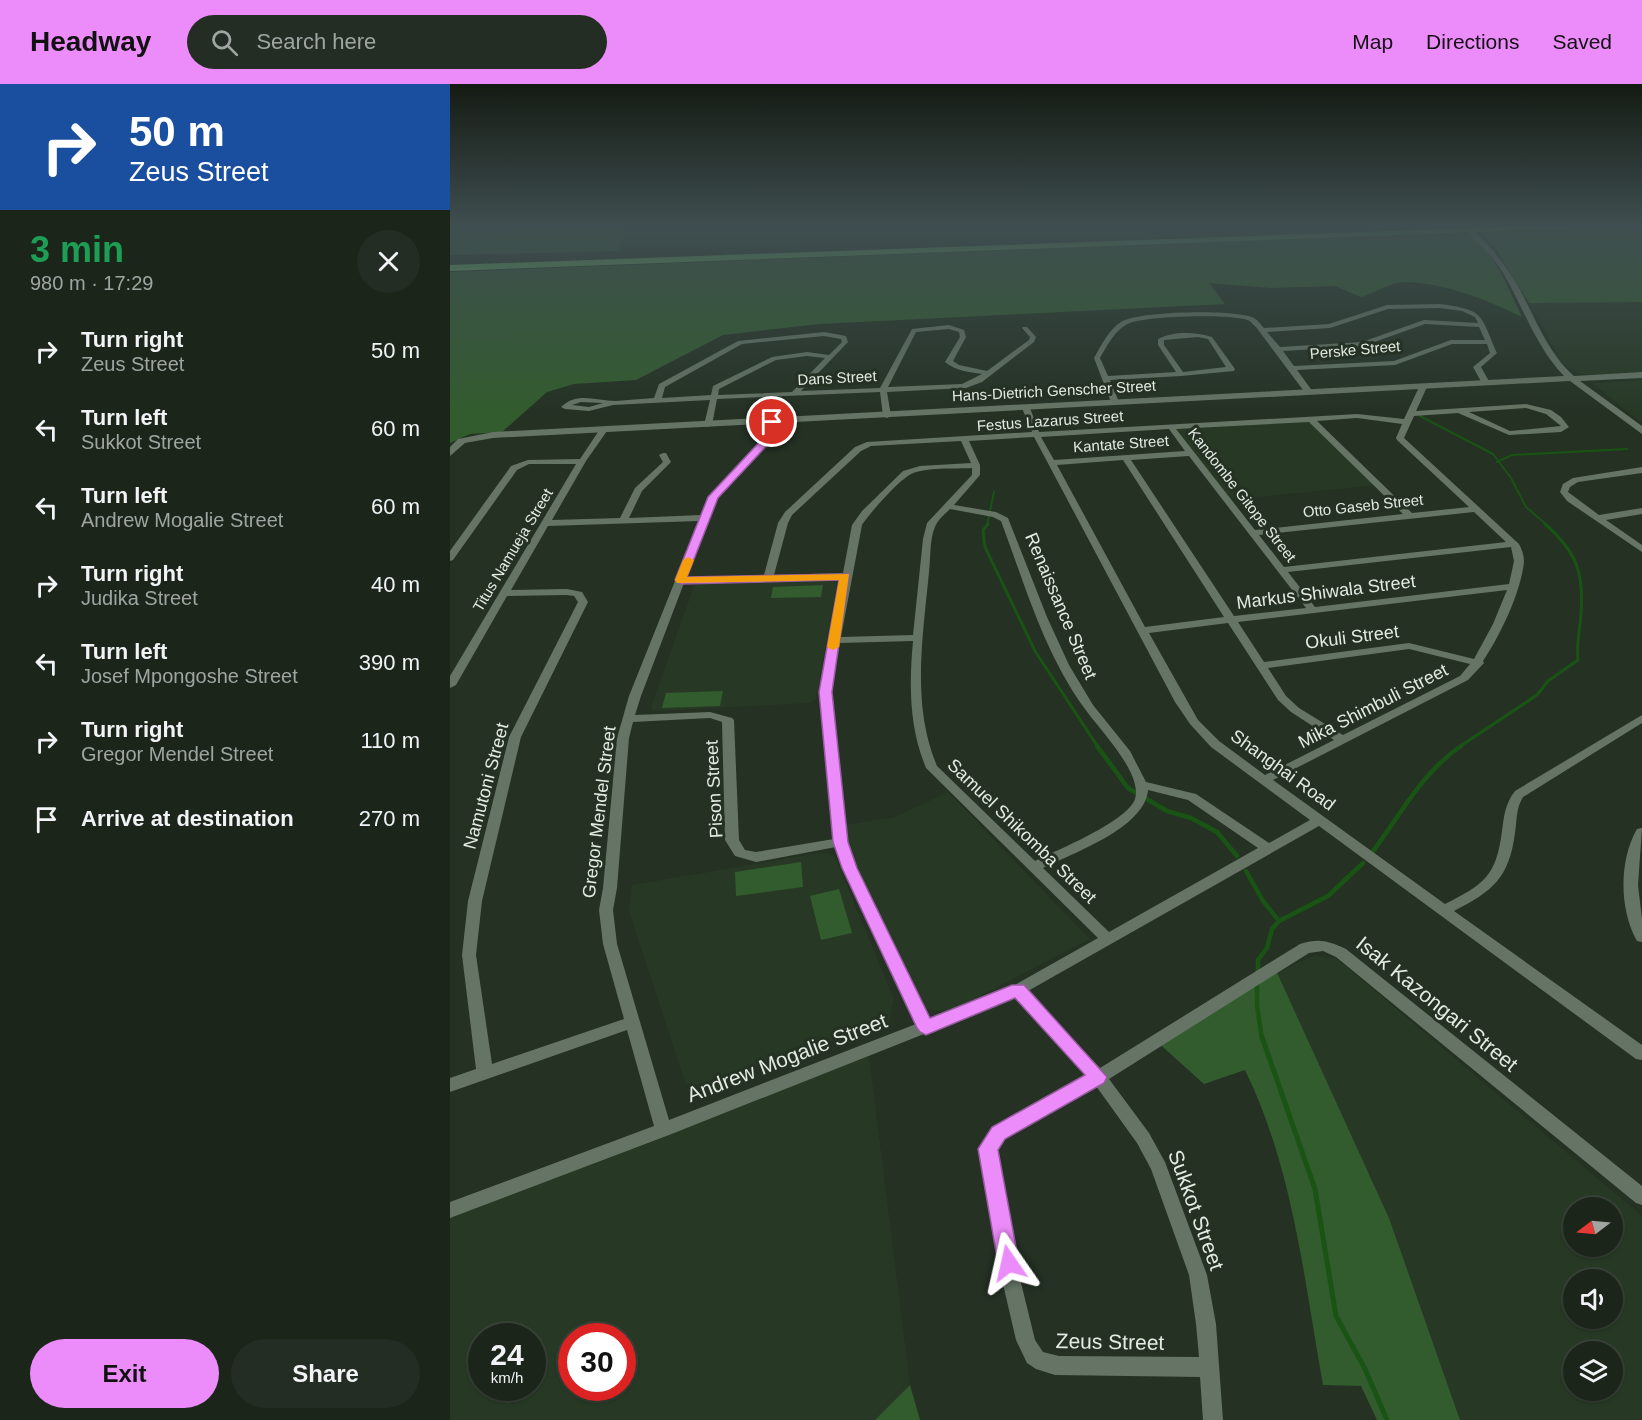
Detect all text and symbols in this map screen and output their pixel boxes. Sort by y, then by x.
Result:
search box [187,15,607,69]
text: Headway [30,26,151,57]
icon: search [208,26,241,59]
text: Search here [256,29,376,54]
text: Map [1352,30,1393,53]
text: Directions [1426,30,1519,53]
text: Saved [1552,30,1612,53]
icon: right [30,108,108,186]
text: 50 m [129,108,225,155]
text: Zeus Street [129,157,269,187]
text: 3 min [30,229,124,270]
button: close [357,230,420,293]
text: 980 m · 17:29 [30,272,153,294]
text: Turn right [81,327,183,352]
icon: right [30,335,63,368]
street label: Perske Street [1309,337,1402,362]
text: 50 m [371,338,420,363]
text: Zeus Street [81,353,184,375]
street label: Dans Street [797,367,878,388]
street label: Hans-Dietrich Genscher Street [952,377,1157,404]
pin [746,396,797,447]
text: Turn left [81,405,167,430]
icon: arrive [755,405,788,438]
street label: Festus Lazarus Street [976,407,1125,434]
icon: left [30,413,63,446]
text: 60 m [371,416,420,441]
street label: Kandombe Gitope Street [1185,424,1300,566]
text: Sukkot Street [81,431,201,453]
street label: Kantate Street [1073,432,1170,455]
text: Turn left [81,483,167,508]
street label: Titus Namueja Street [469,485,556,614]
icon: left [30,491,63,524]
street label: Otto Gaseb Street [1302,491,1425,520]
text: 60 m [371,494,420,519]
text: Andrew Mogalie Street [81,509,283,531]
street label: Renaissance Street [1021,530,1101,682]
text: Turn right [81,561,183,586]
icon: right [30,569,63,602]
street label: Markus Shiwala Street [1235,571,1417,613]
text: 40 m [371,572,420,597]
text: Judika Street [81,587,198,609]
street label: Okuli Street [1304,621,1400,653]
text: Turn left [81,639,167,664]
icon: left [30,647,63,680]
text: 390 m [359,650,420,675]
street label: Mika Shimbuli Street [1295,660,1451,752]
text: Josef Mpongoshe Street [81,665,298,687]
text: Turn right [81,717,183,742]
street label: Namutoni Street [460,721,512,851]
icon: right [30,725,63,758]
street label: Gregor Mendel Street [579,725,619,899]
street label: Shanghai Road [1227,725,1339,815]
text: 110 m [360,728,420,753]
street label: Pison Street [701,740,727,838]
text: Gregor Mendel Street [81,743,273,765]
street label: Samuel Shikomba Street [943,755,1101,907]
icon: arrive [30,803,63,836]
text: Arrive at destination [81,806,294,831]
text: 270 m [359,806,420,831]
street label: Isak Kazongari Street [1352,931,1523,1076]
street label: Andrew Mogalie Street [684,1009,890,1106]
street label: Sukkot Street [1164,1147,1229,1273]
north arrow [1563,1197,1623,1257]
map controls [1563,1197,1623,1401]
position arrow [977,1231,1041,1295]
button: sound [1563,1269,1623,1329]
speed limit sign: 30 [558,1323,636,1401]
street label: Zeus Street [1056,1329,1165,1354]
text: 24 [490,1338,524,1371]
button: Exit [30,1339,219,1408]
button: Share [231,1339,420,1408]
button: layers [1563,1341,1623,1401]
text: km/h [491,1369,523,1386]

